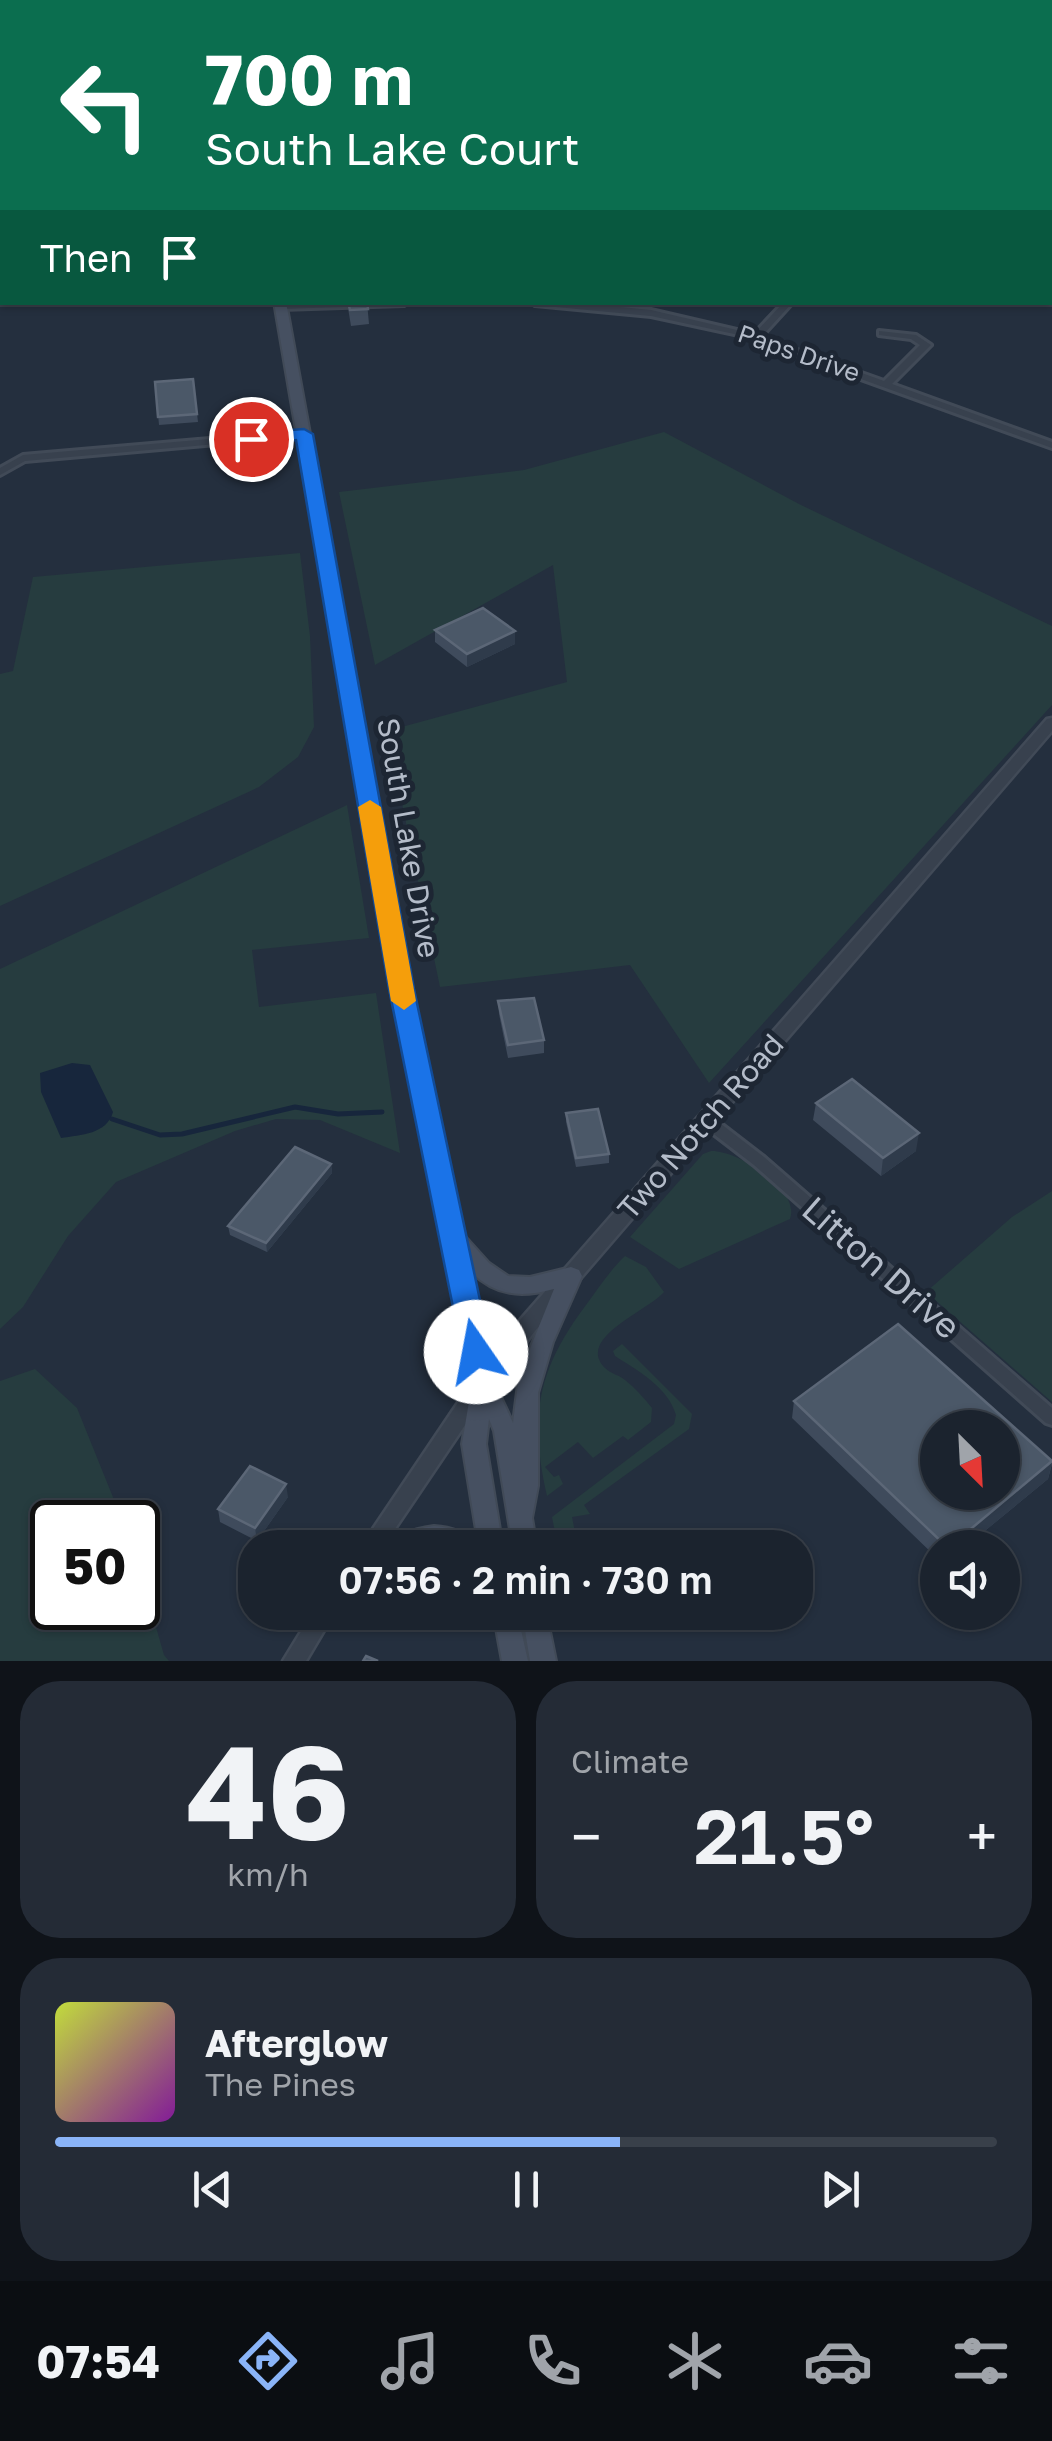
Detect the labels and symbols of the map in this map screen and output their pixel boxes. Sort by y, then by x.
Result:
street label: Paps Drive [734,317,864,388]
pin [209,397,294,482]
street label: South Lake Drive [370,715,448,961]
street label: Two Notch Road [610,1026,791,1226]
street label: Litton Drive [794,1187,969,1347]
position arrow [424,1300,528,1404]
north arrow [920,1410,1020,1510]
speed limit sign: 50 [30,1500,160,1630]

